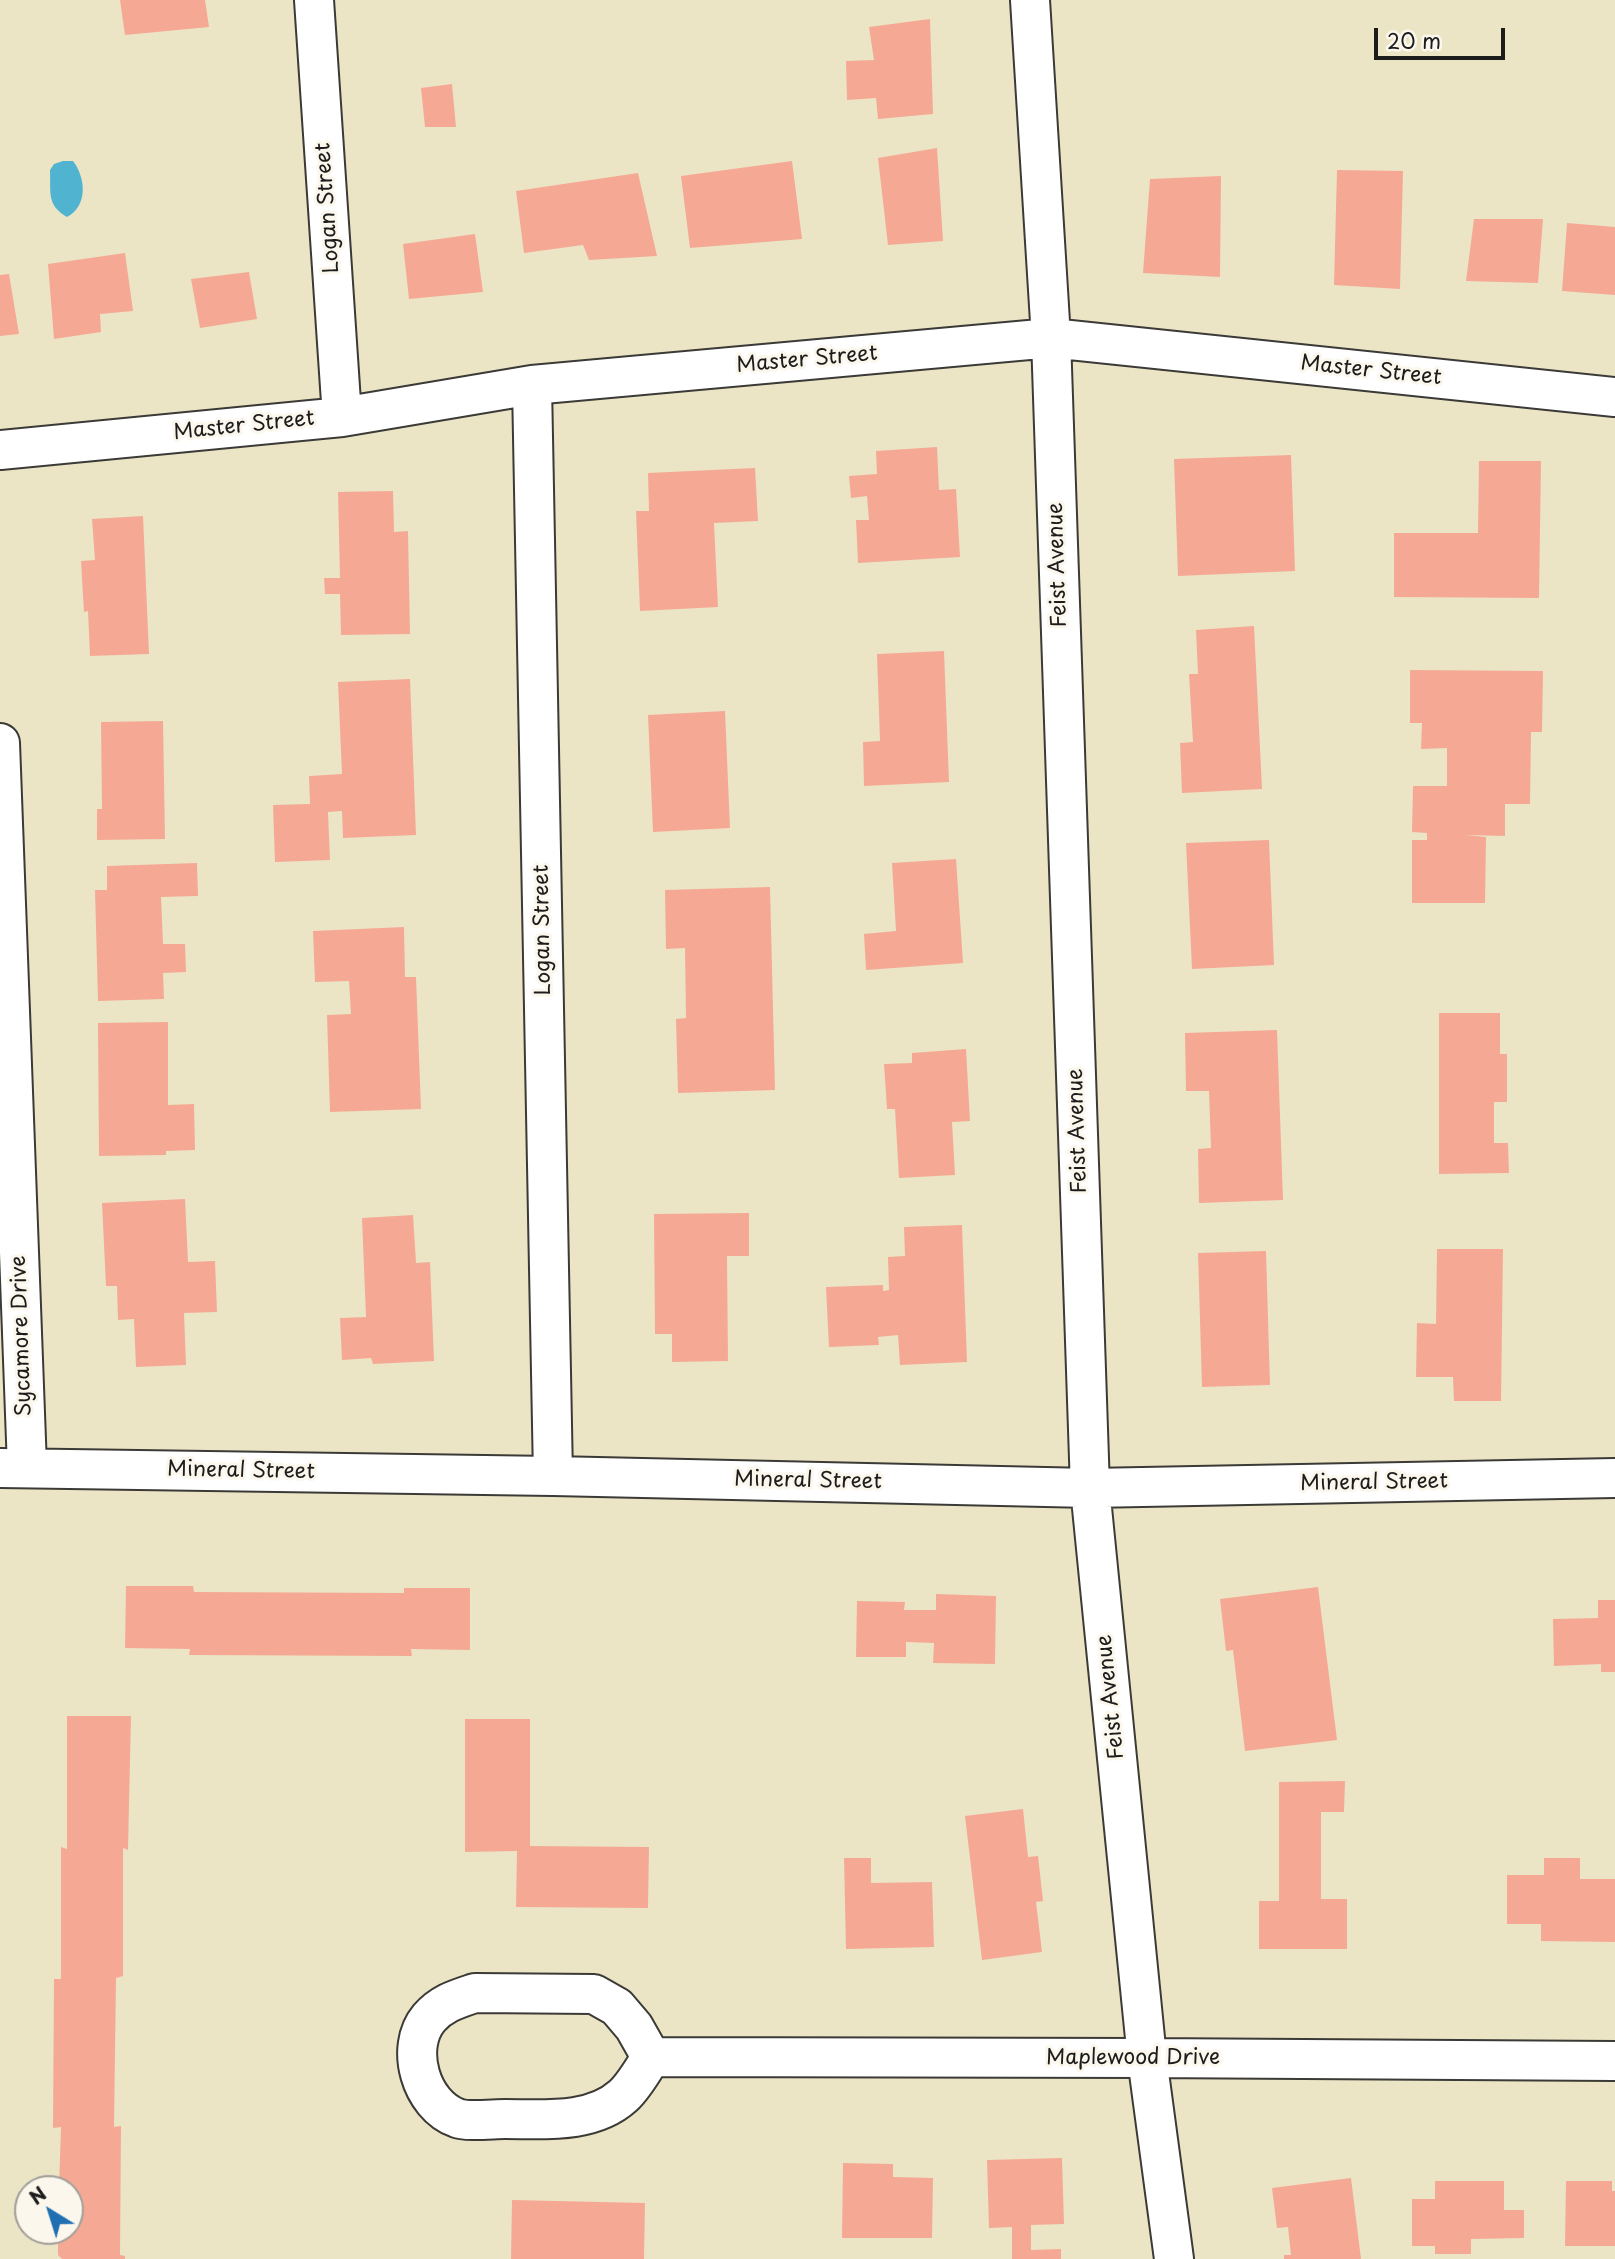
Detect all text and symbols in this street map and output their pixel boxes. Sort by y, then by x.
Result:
scale bar [1377,14,1508,58]
text: 20 m [1387,24,1441,56]
street label: Logan Street [311,142,345,274]
street label: Master Street [735,341,879,379]
street label: Master Street [1299,351,1443,391]
street label: Master Street [172,406,316,446]
street label: Feist Avenue [1043,502,1073,628]
street label: Logan Street [529,864,557,996]
street label: Feist Avenue [1063,1068,1093,1194]
street label: Sycamore Drive [7,1255,37,1417]
street label: Mineral Street [167,1457,315,1485]
street label: Mineral Street [734,1467,882,1495]
street label: Mineral Street [1300,1469,1448,1497]
street label: Feist Avenue [1092,1633,1130,1761]
street label: Maplewood Drive [1046,2045,1220,2071]
north arrow [14,2175,84,2245]
text: N [23,2179,52,2211]

